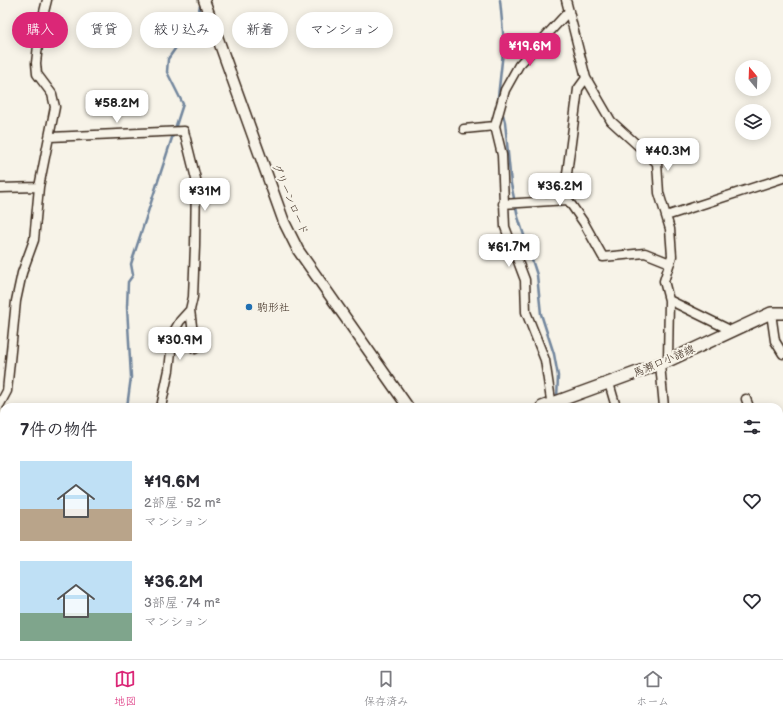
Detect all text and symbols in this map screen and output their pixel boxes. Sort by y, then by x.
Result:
chip: 購入 [12,12,68,48]
chip: 賃貸 [76,12,132,48]
chip: 絞り込み [140,12,224,48]
chip: 新着 [232,12,288,48]
chip: マンション [296,12,393,48]
pin: ¥19.6M [497,33,563,67]
text: ¥19.6M [508,38,552,54]
north arrow [735,60,771,96]
map controls [735,60,771,140]
pin: ¥58.2M [84,90,150,124]
text: ¥58.2M [94,95,140,111]
button: layers [735,104,771,140]
pin: ¥40.3M [635,138,701,172]
text: ¥40.3M [645,143,691,159]
street label: グリーンロード [269,161,311,237]
pin: ¥36.2M [527,173,593,207]
pin: ¥31M [181,178,229,212]
text: ¥36.2M [537,178,583,194]
text: ¥31M [189,183,221,199]
pin: ¥61.7M [476,234,542,268]
text: ¥61.7M [488,239,530,255]
place label: 駒形社 [257,301,290,314]
marker: 駒形社 [244,302,254,312]
pin: ¥30.9M [147,327,213,361]
text: ¥30.9M [157,332,203,348]
street label: 馬瀬口小諸線 [631,342,697,380]
icon: filters [741,416,763,438]
text: 7件の物件 [20,420,97,440]
text: ¥19.6M [144,472,200,492]
icon: home [52,477,100,525]
icon: heart [741,490,763,512]
text: 2部屋 · 52 m² [144,495,221,511]
text: マンション [144,514,208,530]
text: ¥36.2M [144,572,203,592]
icon: home [52,577,100,625]
icon: heart [741,590,763,612]
text: 3部屋 · 74 m² [144,595,220,611]
text: マンション [144,614,208,630]
tab: 地図 [114,668,136,708]
tab: 保存済み [364,668,408,708]
tab: ホーム [636,668,669,708]

